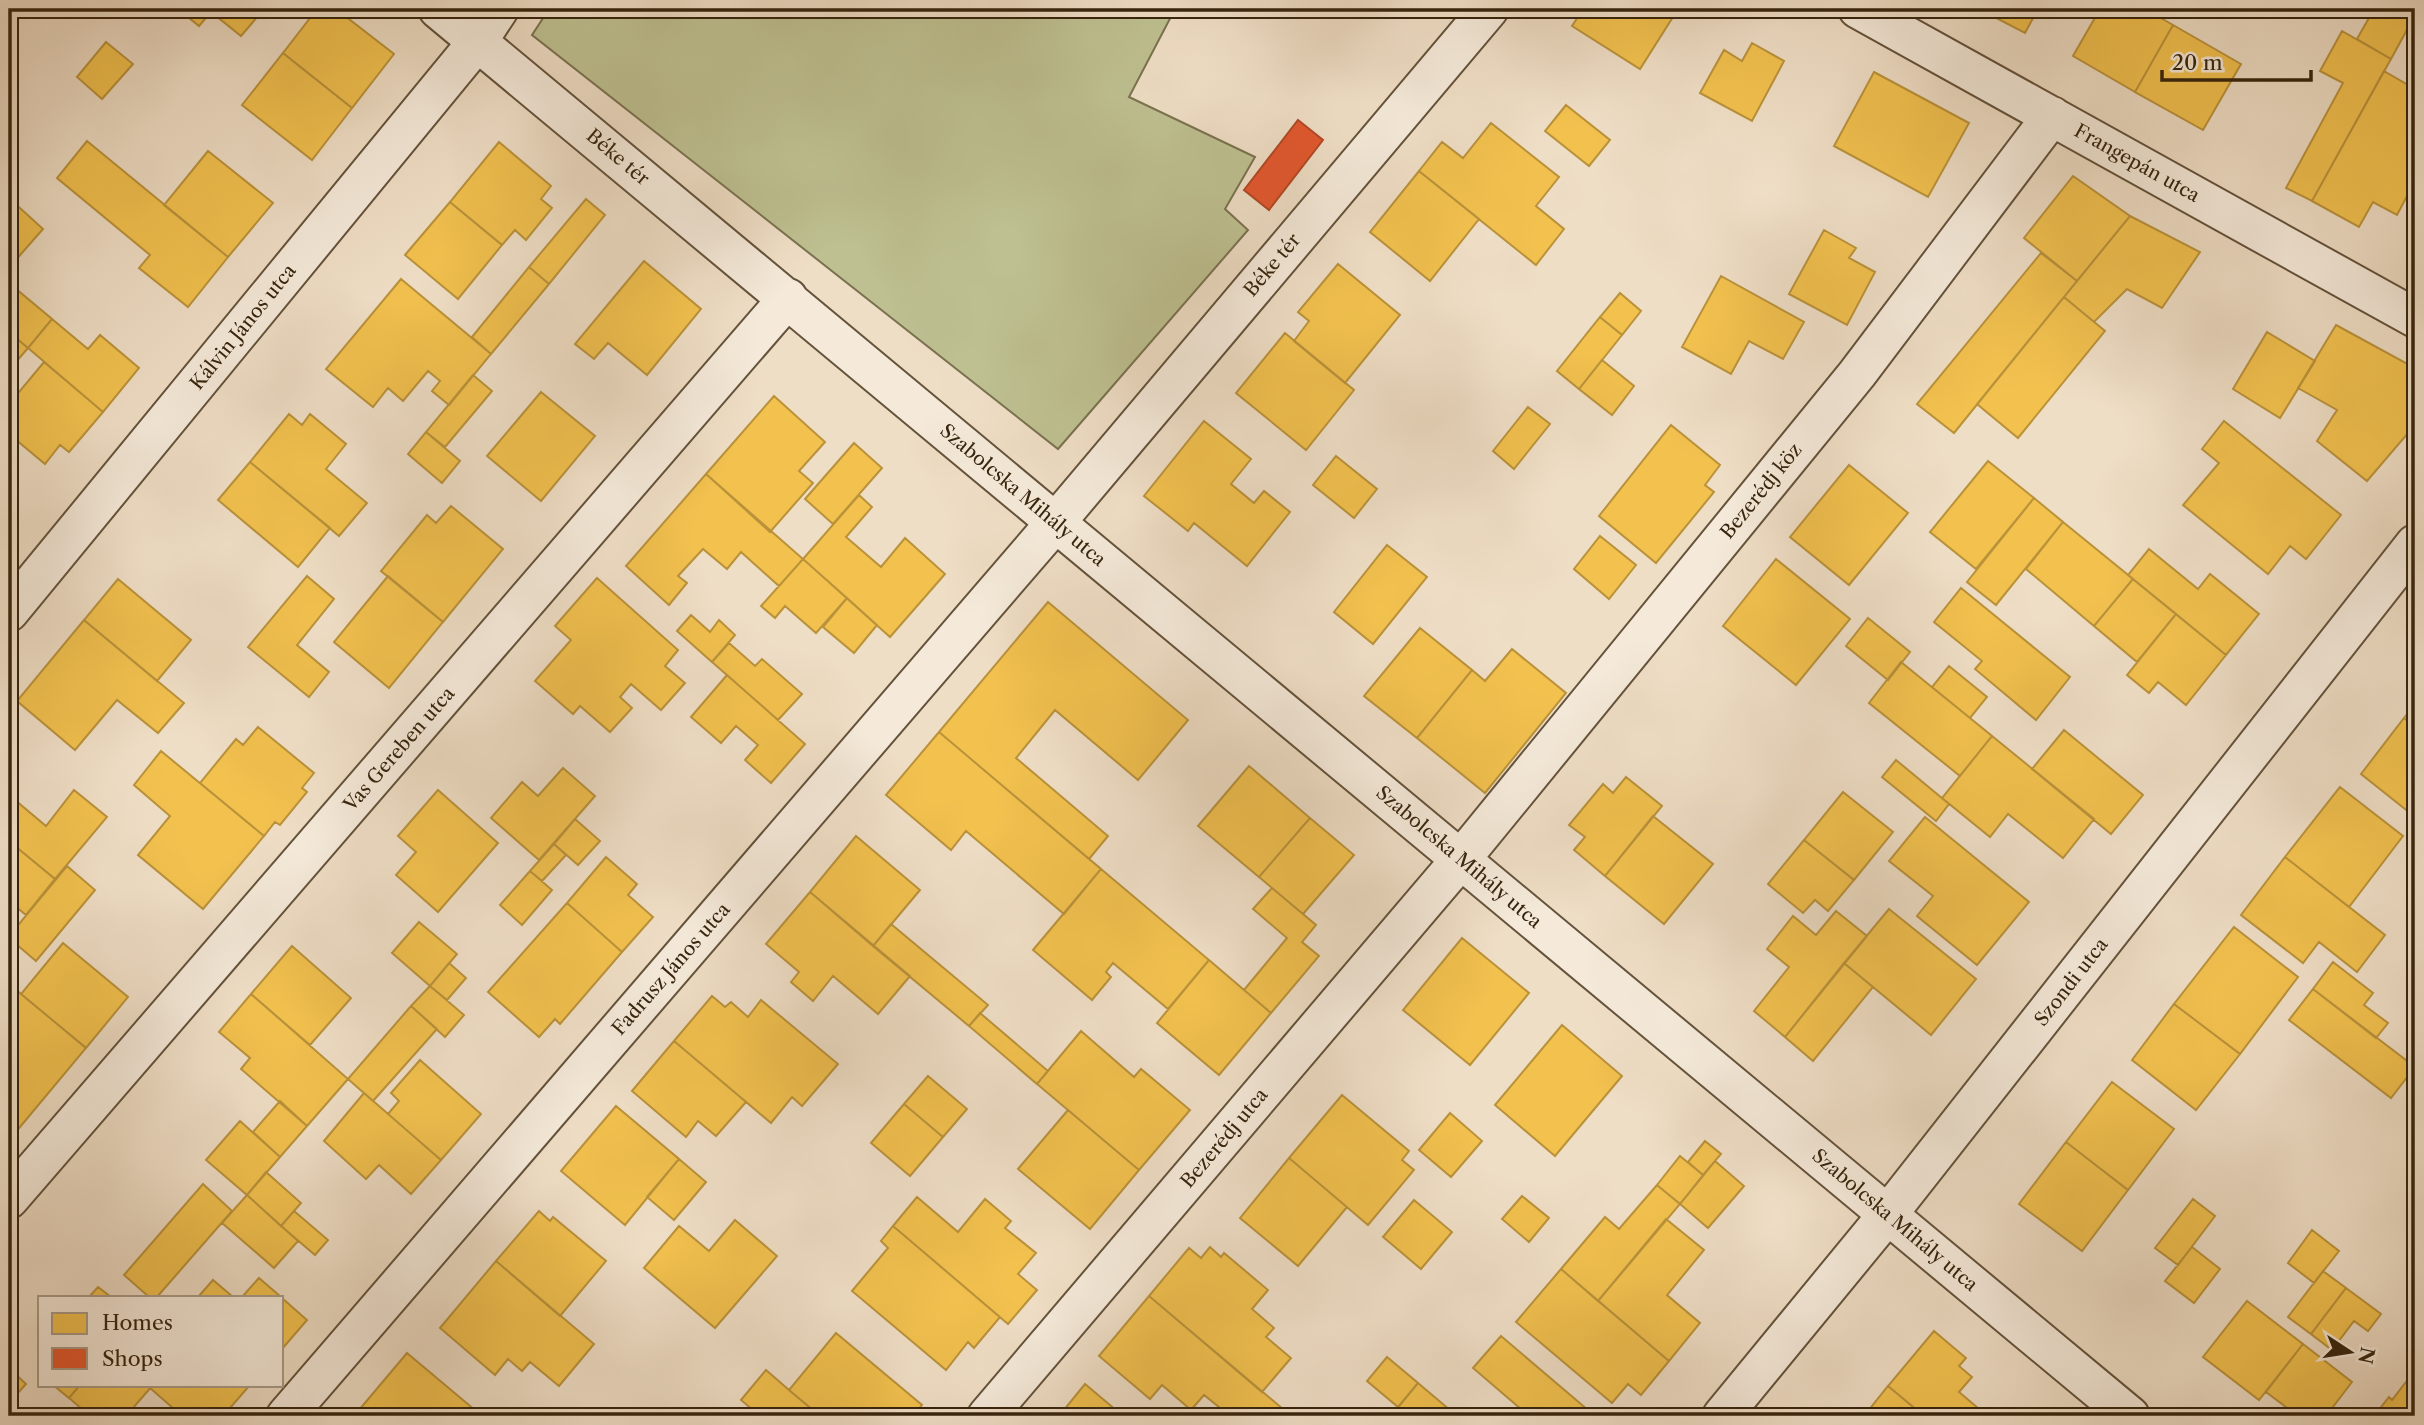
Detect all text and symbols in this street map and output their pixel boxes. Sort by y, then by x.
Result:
scale bar [2162,38,2310,82]
text: 20 m [2172,50,2223,75]
street label: Frangepán utca [2070,119,2204,207]
street label: Béke tér [582,124,654,190]
street label: Béke tér [1239,229,1305,301]
street label: Kálvin János utca [185,260,301,394]
street label: Szabolcska Mihály utca [935,419,1111,571]
street label: Bezerédj köz [1715,439,1807,543]
street label: Vas Gereben utca [338,682,459,817]
street label: Szabolcska Mihály utca [1371,781,1547,933]
street label: Fadrusz János utca [607,898,735,1040]
street label: Szondi utca [2029,933,2113,1031]
street label: Bezerédj utca [1176,1083,1272,1193]
street label: Szabolcska Mihály utca [1807,1144,1983,1296]
legend [38,1296,284,1386]
text: Homes [102,1310,173,1335]
north arrow [2316,1316,2386,1386]
text: N [2353,1345,2379,1366]
text: Shops [102,1346,163,1371]

